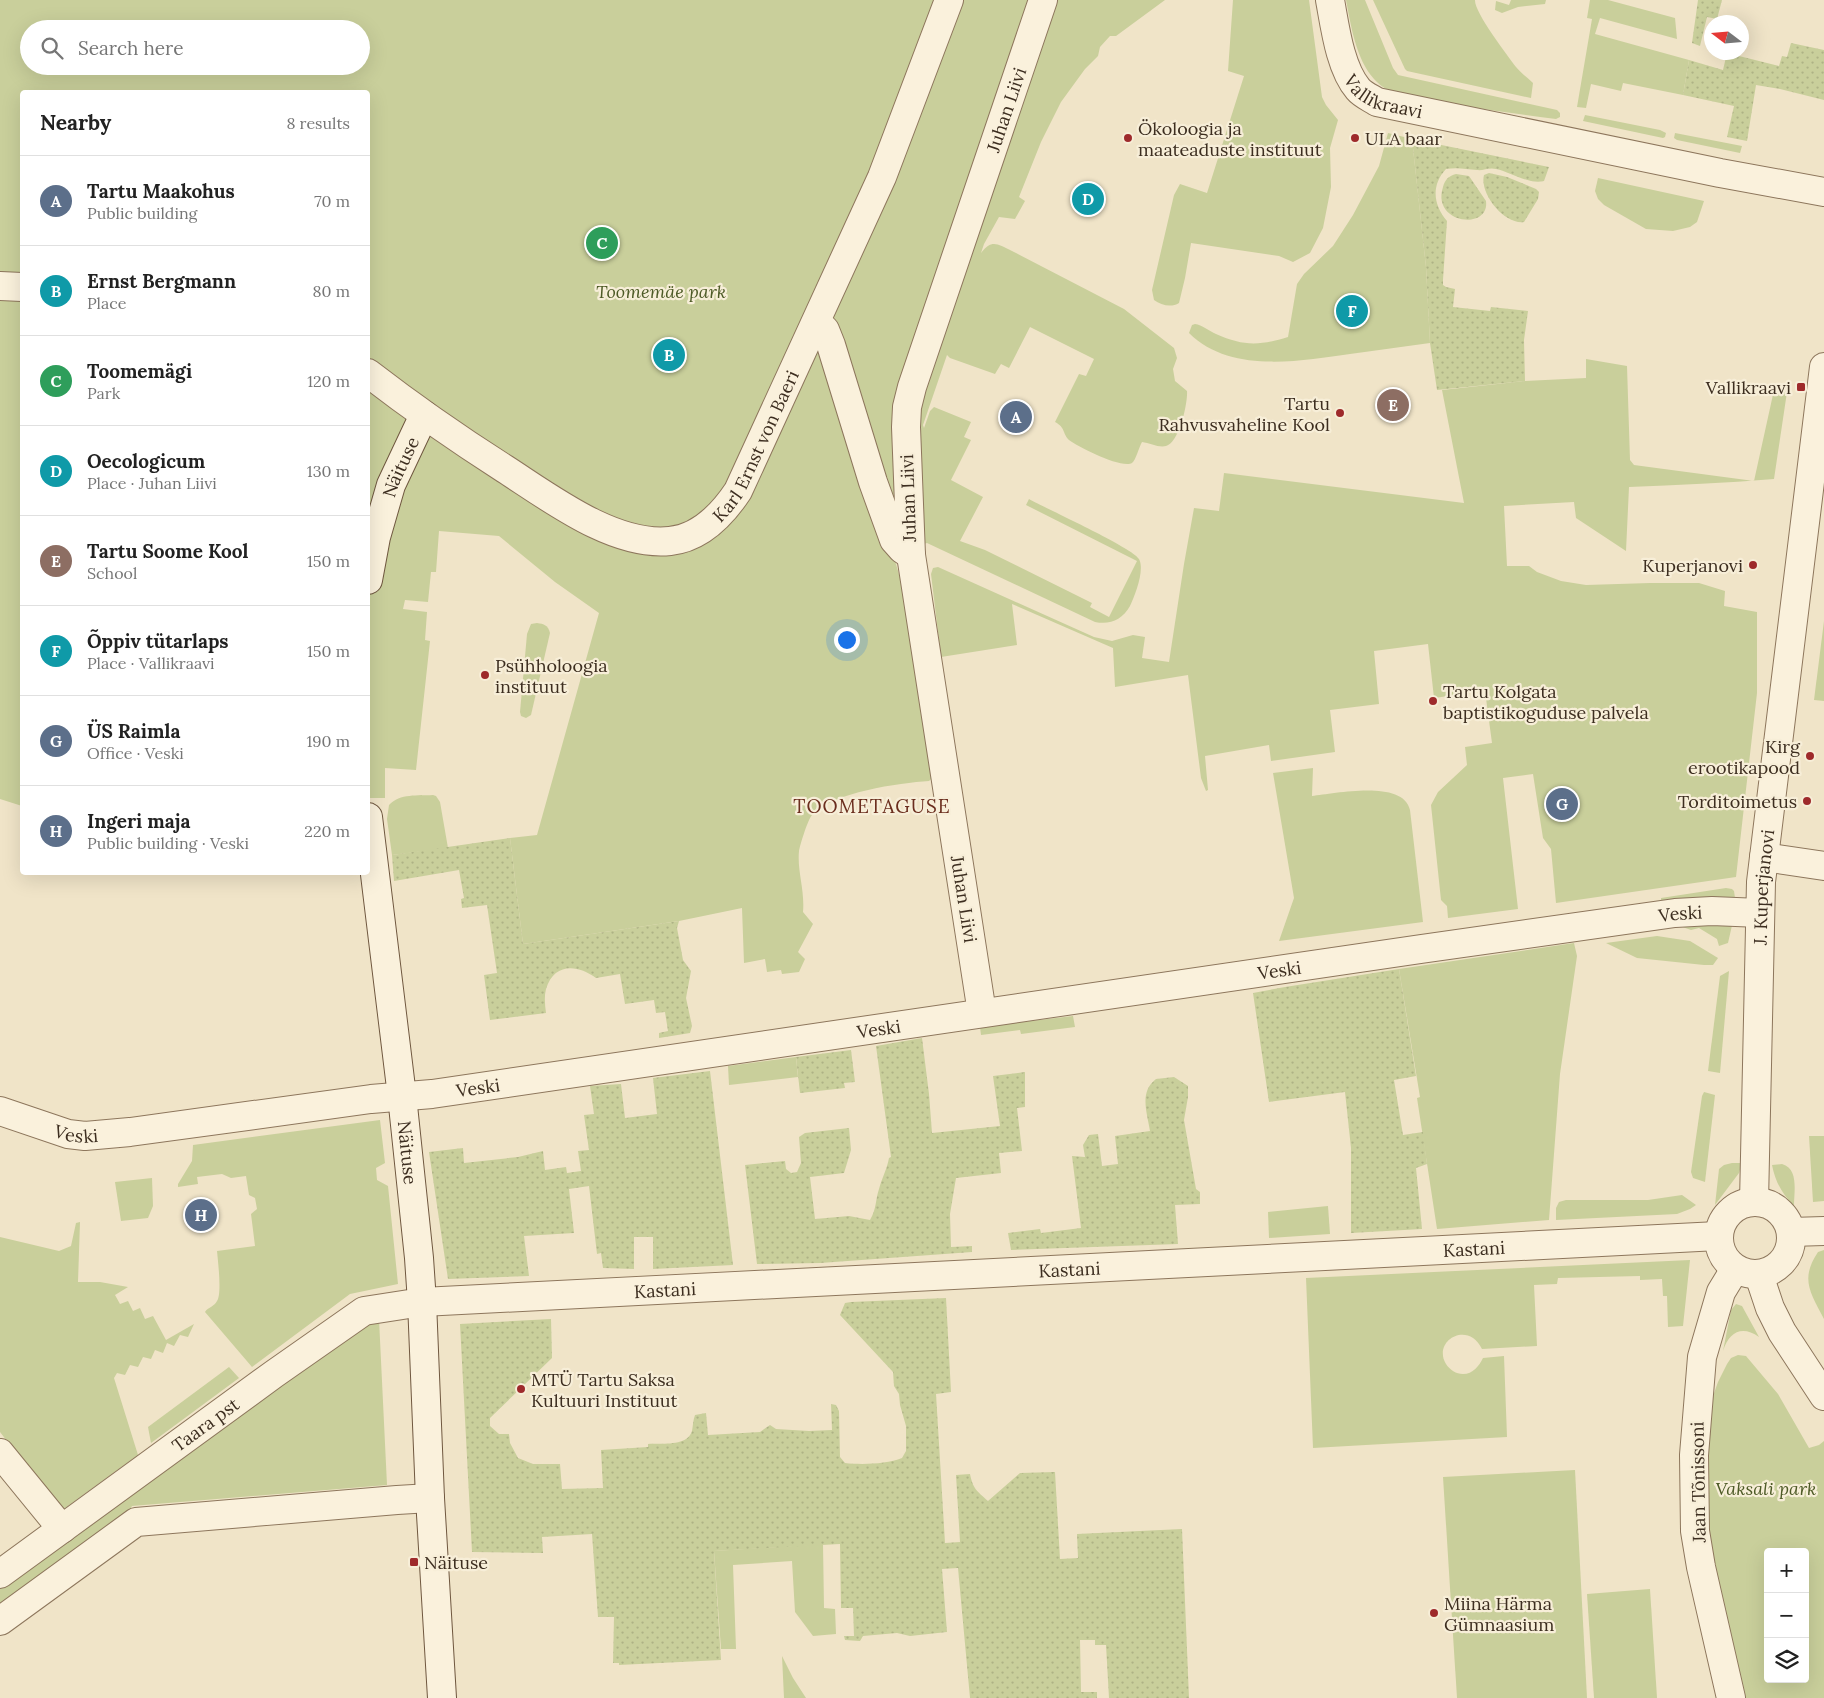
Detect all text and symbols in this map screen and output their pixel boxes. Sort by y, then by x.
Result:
north arrow [1704,15,1749,60]
search box [20,20,370,75]
icon: search [38,34,66,62]
text: Search here [78,36,184,60]
street label: Juhan Liivi [981,64,1031,156]
street label: Vallikraavi [1339,69,1425,123]
text: Nearby [40,109,111,136]
text: 8 results [286,113,350,133]
place label: Ökoloogia ja maateaduste instituut [1138,117,1322,161]
place label: ULA baar [1365,127,1442,150]
marker: Ökoloogia ja maateaduste instituut [1122,132,1134,144]
marker: ULA baar [1349,132,1361,144]
text: Tartu Maakohus [87,179,235,203]
pin: D [1072,180,1104,218]
text: A [51,191,61,211]
text: 70 m [314,191,350,211]
text: Public building [87,203,197,223]
pin: C [586,224,618,262]
text: Ernst Bergmann [87,269,236,293]
park label: Toomemäe park [596,280,726,303]
text: B [51,281,61,301]
text: 80 m [313,281,350,301]
pin: F [1336,292,1368,330]
text: Place [87,293,126,313]
pin: B [653,336,685,374]
text: Toomemägi [87,359,192,383]
street label: Karl Ernst von Baeri [707,367,803,527]
text: C [50,371,62,391]
text: 120 m [307,371,350,391]
place label: Vallikraavi [1705,376,1791,399]
marker: Vallikraavi [1795,381,1807,393]
text: Park [87,383,120,403]
pin: E [1377,386,1409,424]
place label: Tartu Rahvusvaheline Kool [1158,392,1330,436]
pin: A [1000,398,1032,436]
marker: Tartu Rahvusvaheline Kool [1334,407,1346,419]
street label: Näituse [377,433,424,500]
text: Oecologicum [87,449,205,473]
street label: Juhan Liivi [895,454,921,543]
text: D [50,461,62,481]
text: 130 m [307,461,350,481]
text: Place · Juhan Liivi [87,473,217,493]
text: Tartu Soome Kool [87,539,248,563]
text: E [51,551,61,571]
text: 150 m [307,551,350,571]
place label: Kuperjanovi [1642,554,1743,577]
marker: Kuperjanovi [1747,559,1759,571]
text: School [87,563,137,583]
your location [834,627,860,653]
text: Õppiv tütarlaps [87,629,229,653]
text: F [51,641,61,661]
text: 150 m [307,641,350,661]
text: Place · Vallikraavi [87,653,215,673]
place label: Psühholoogia instituut [495,654,608,698]
marker: Psühholoogia instituut [479,669,491,681]
place label: Tartu Kolgata baptistikoguduse palvela [1443,680,1649,724]
marker: Tartu Kolgata baptistikoguduse palvela [1427,695,1439,707]
text: ÜS Raimla [87,719,180,743]
text: G [50,731,62,751]
text: 190 m [306,731,350,751]
place label: Kirg erootikapood [1688,735,1801,779]
text: Office · Veski [87,743,184,763]
marker: Kirg erootikapood [1804,750,1816,762]
pin: G [1546,785,1578,823]
place label: Torditoimetus [1678,790,1797,813]
district label: TOOMETAGUSE [793,794,951,818]
marker: Torditoimetus [1801,795,1813,807]
text: Ingeri maja [87,809,190,833]
text: H [50,821,62,841]
text: 220 m [304,821,350,841]
street label: J. Kuperjanovi [1748,828,1779,946]
text: Public building · Veski [87,833,249,853]
street label: Juhan Liivi [946,853,982,944]
street label: Veski [1656,900,1703,927]
street label: Veski [1255,955,1303,984]
street label: Veski [854,1014,902,1043]
street label: Veski [454,1073,501,1102]
street label: Veski [50,1118,99,1148]
street label: Näituse [393,1120,423,1186]
pin: H [185,1196,217,1234]
street label: Kastani [1442,1235,1506,1262]
street label: Kastani [1038,1256,1101,1282]
street label: Kastani [633,1277,697,1303]
place label: MTÜ Tartu Saksa Kultuuri Instituut [531,1368,678,1412]
marker: MTÜ Tartu Saksa Kultuuri Instituut [515,1383,527,1395]
street label: Taara pst [167,1392,243,1456]
street label: Jaan Tõnissoni [1685,1421,1711,1544]
park label: Vaksali park [1716,1477,1816,1500]
map controls [1764,1548,1809,1683]
button: + [1764,1548,1809,1593]
place label: Näituse [424,1551,488,1574]
marker: Näituse [408,1556,420,1568]
place label: Miina Härma Gümnaasium [1444,1592,1554,1636]
button: − [1764,1593,1809,1638]
marker: Miina Härma Gümnaasium [1428,1607,1440,1619]
button: layers [1764,1638,1809,1683]

